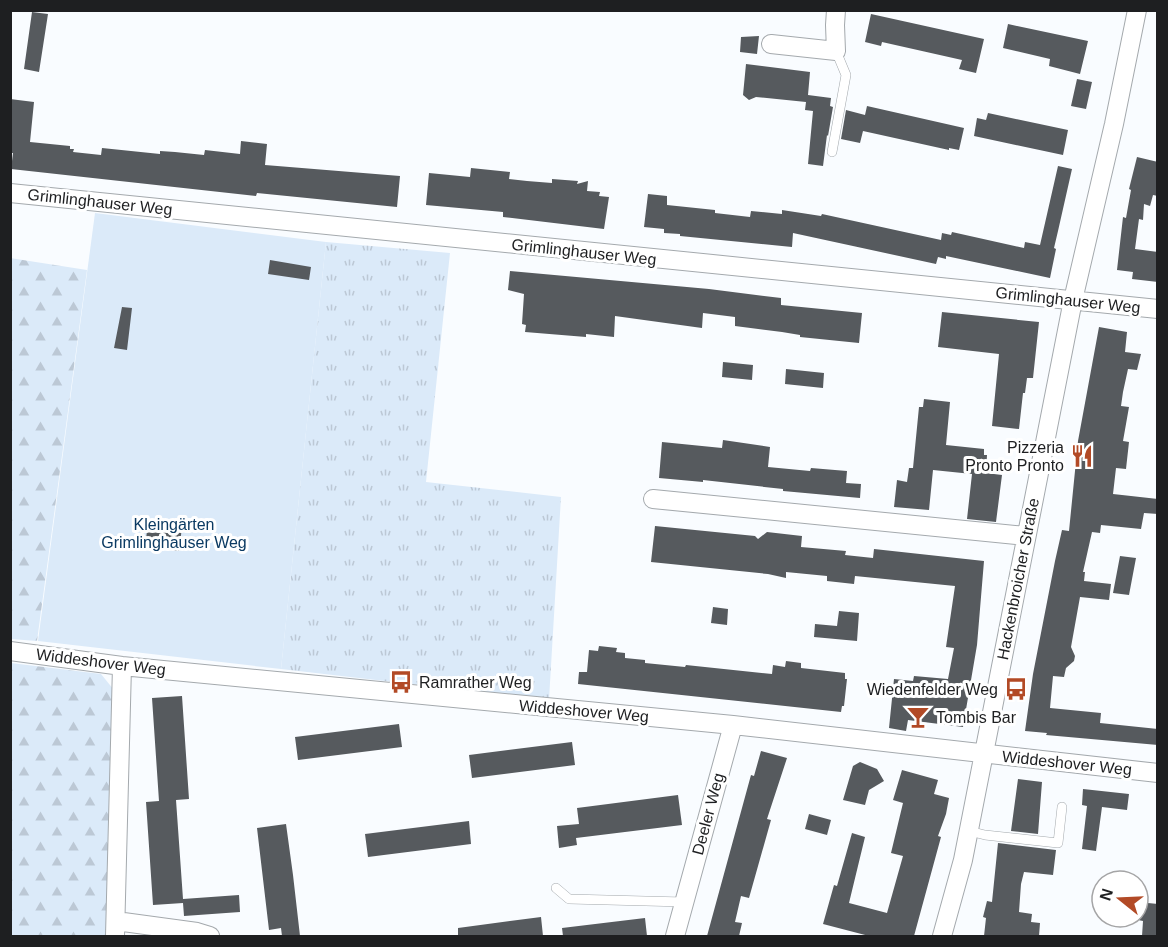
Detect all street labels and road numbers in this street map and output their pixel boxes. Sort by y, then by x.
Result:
street label: Grimlinghauser Weg [27,186,173,218]
street label: Grimlinghauser Weg [511,236,657,268]
street label: Grimlinghauser Weg [995,284,1141,316]
street label: Hackenbroicher Straße [994,497,1042,661]
street label: Widdeshover Weg [35,646,167,678]
street label: Widdeshover Weg [518,697,650,725]
street label: Widdeshover Weg [1001,748,1133,778]
street label: Deeler Weg [689,771,727,857]

